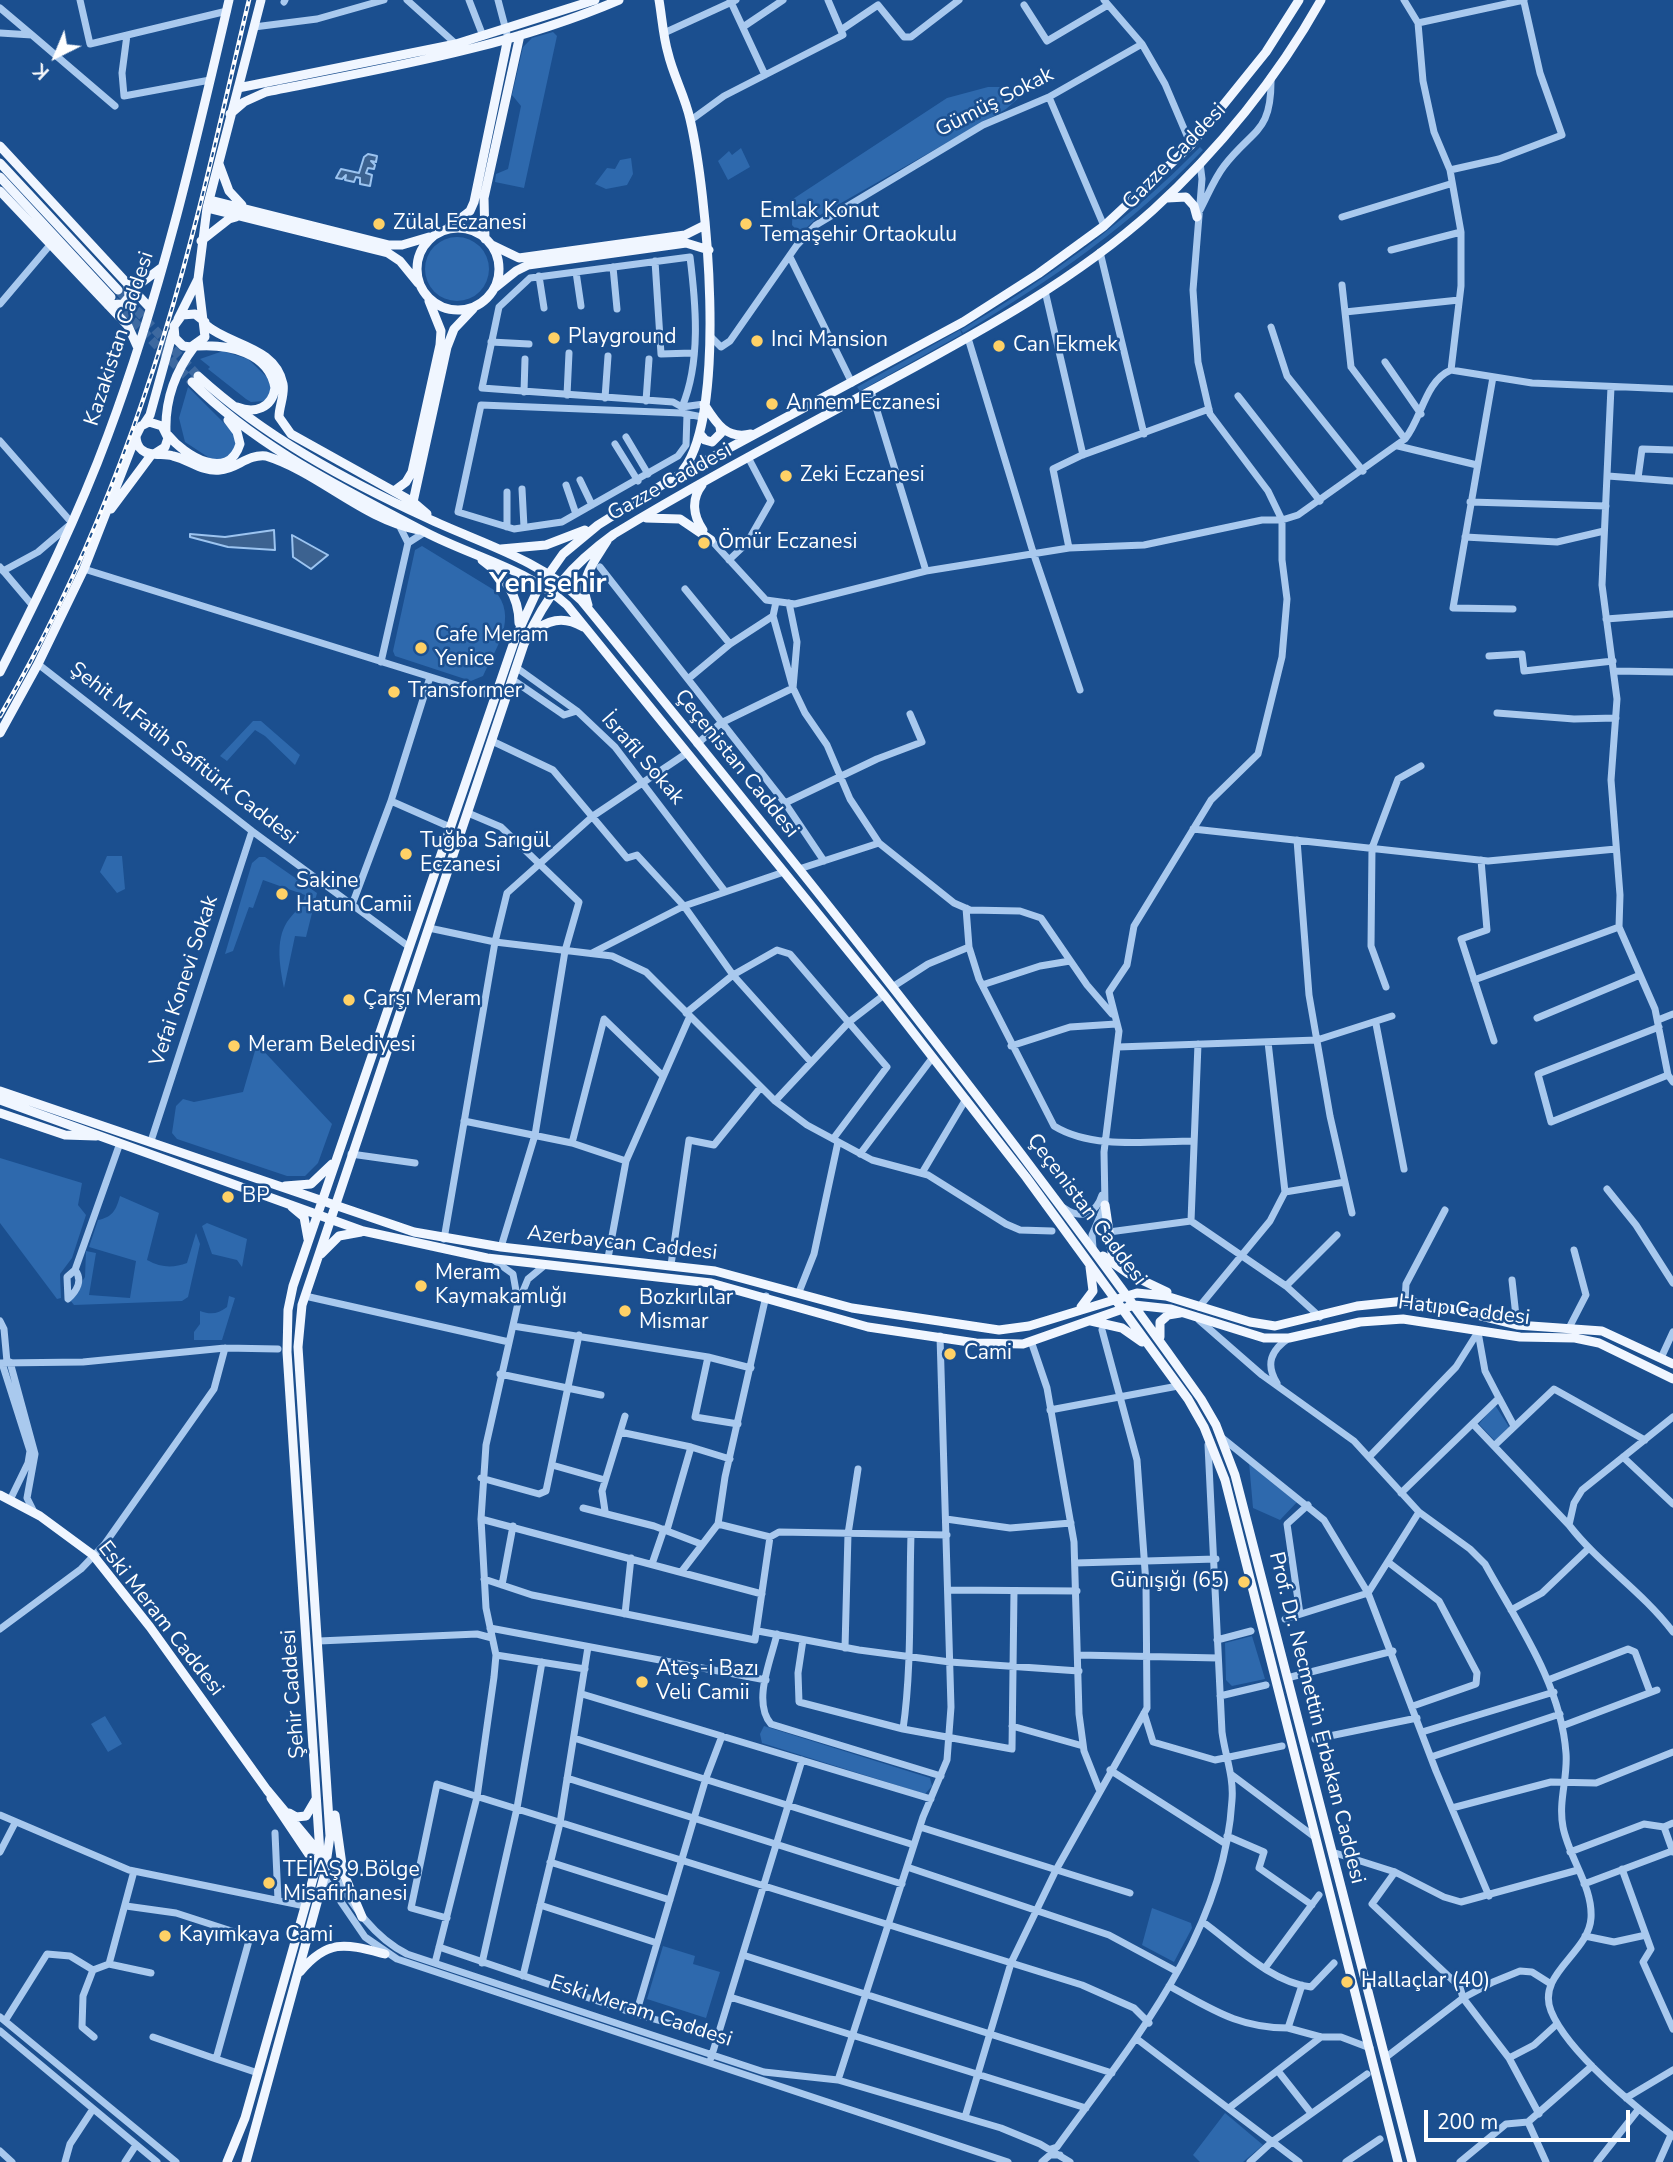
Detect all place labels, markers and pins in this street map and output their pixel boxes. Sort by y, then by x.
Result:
place label: Emlak Konut Temaşehir Ortaokulu [760,199,957,249]
place label: Zülal Eczanesi [393,211,527,237]
marker: Zülal Eczanesi [371,216,387,232]
marker: Emlak Konut Temaşehir Ortaokulu [738,216,754,232]
place label: Playground [568,325,676,351]
place label: Inci Mansion [771,328,888,354]
marker: Playground [546,330,562,346]
marker: Inci Mansion [749,333,765,349]
place label: Can Ekmek [1013,333,1118,359]
marker: Can Ekmek [991,338,1007,354]
place label: Annem Eczanesi [786,391,940,417]
marker: Annem Eczanesi [764,396,780,412]
place label: Zeki Eczanesi [800,463,925,489]
marker: Zeki Eczanesi [778,468,794,484]
place label: Ömür Eczanesi [718,530,857,556]
marker: Ömür Eczanesi [696,535,712,551]
place label: Cafe Meram Yenice [435,623,549,673]
marker: Cafe Meram Yenice [413,640,429,656]
place label: Transformer [408,679,522,705]
marker: Transformer [386,684,402,700]
place label: Tuğba Sarıgül Eczanesi [420,829,551,879]
marker: Tuğba Sarıgül Eczanesi [398,846,414,862]
place label: Sakine Hatun Camii [296,869,412,919]
marker: Sakine Hatun Camii [274,886,290,902]
place label: Çarşı Meram [363,987,481,1013]
marker: Çarşı Meram [341,992,357,1008]
place label: Meram Belediyesi [248,1033,416,1059]
marker: Meram Belediyesi [226,1038,242,1054]
place label: BP [242,1184,269,1210]
marker: BP [220,1189,236,1205]
place label: Meram Kaymakamlığı [435,1261,567,1311]
marker: Meram Kaymakamlığı [413,1278,429,1294]
place label: Bozkırlılar Mismar [639,1286,733,1336]
marker: Bozkırlılar Mismar [617,1303,633,1319]
place label: Cami [964,1341,1012,1367]
marker: Cami [942,1346,958,1362]
place label: Günışığı (65) [1110,1569,1230,1595]
marker: Günışığı (65) [1236,1574,1252,1590]
place label: Ateş-i Bazı Veli Camii [656,1657,759,1707]
marker: Ateş-i Bazı Veli Camii [634,1674,650,1690]
place label: TEİAŞ 9.Bölge Misafirhanesi [283,1858,420,1908]
marker: TEİAŞ 9.Bölge Misafirhanesi [261,1875,277,1891]
place label: Kayımkaya Cami [179,1923,333,1949]
marker: Kayımkaya Cami [157,1928,173,1944]
place label: Hallaçlar (40) [1361,1969,1490,1995]
marker: Hallaçlar (40) [1339,1974,1355,1990]

